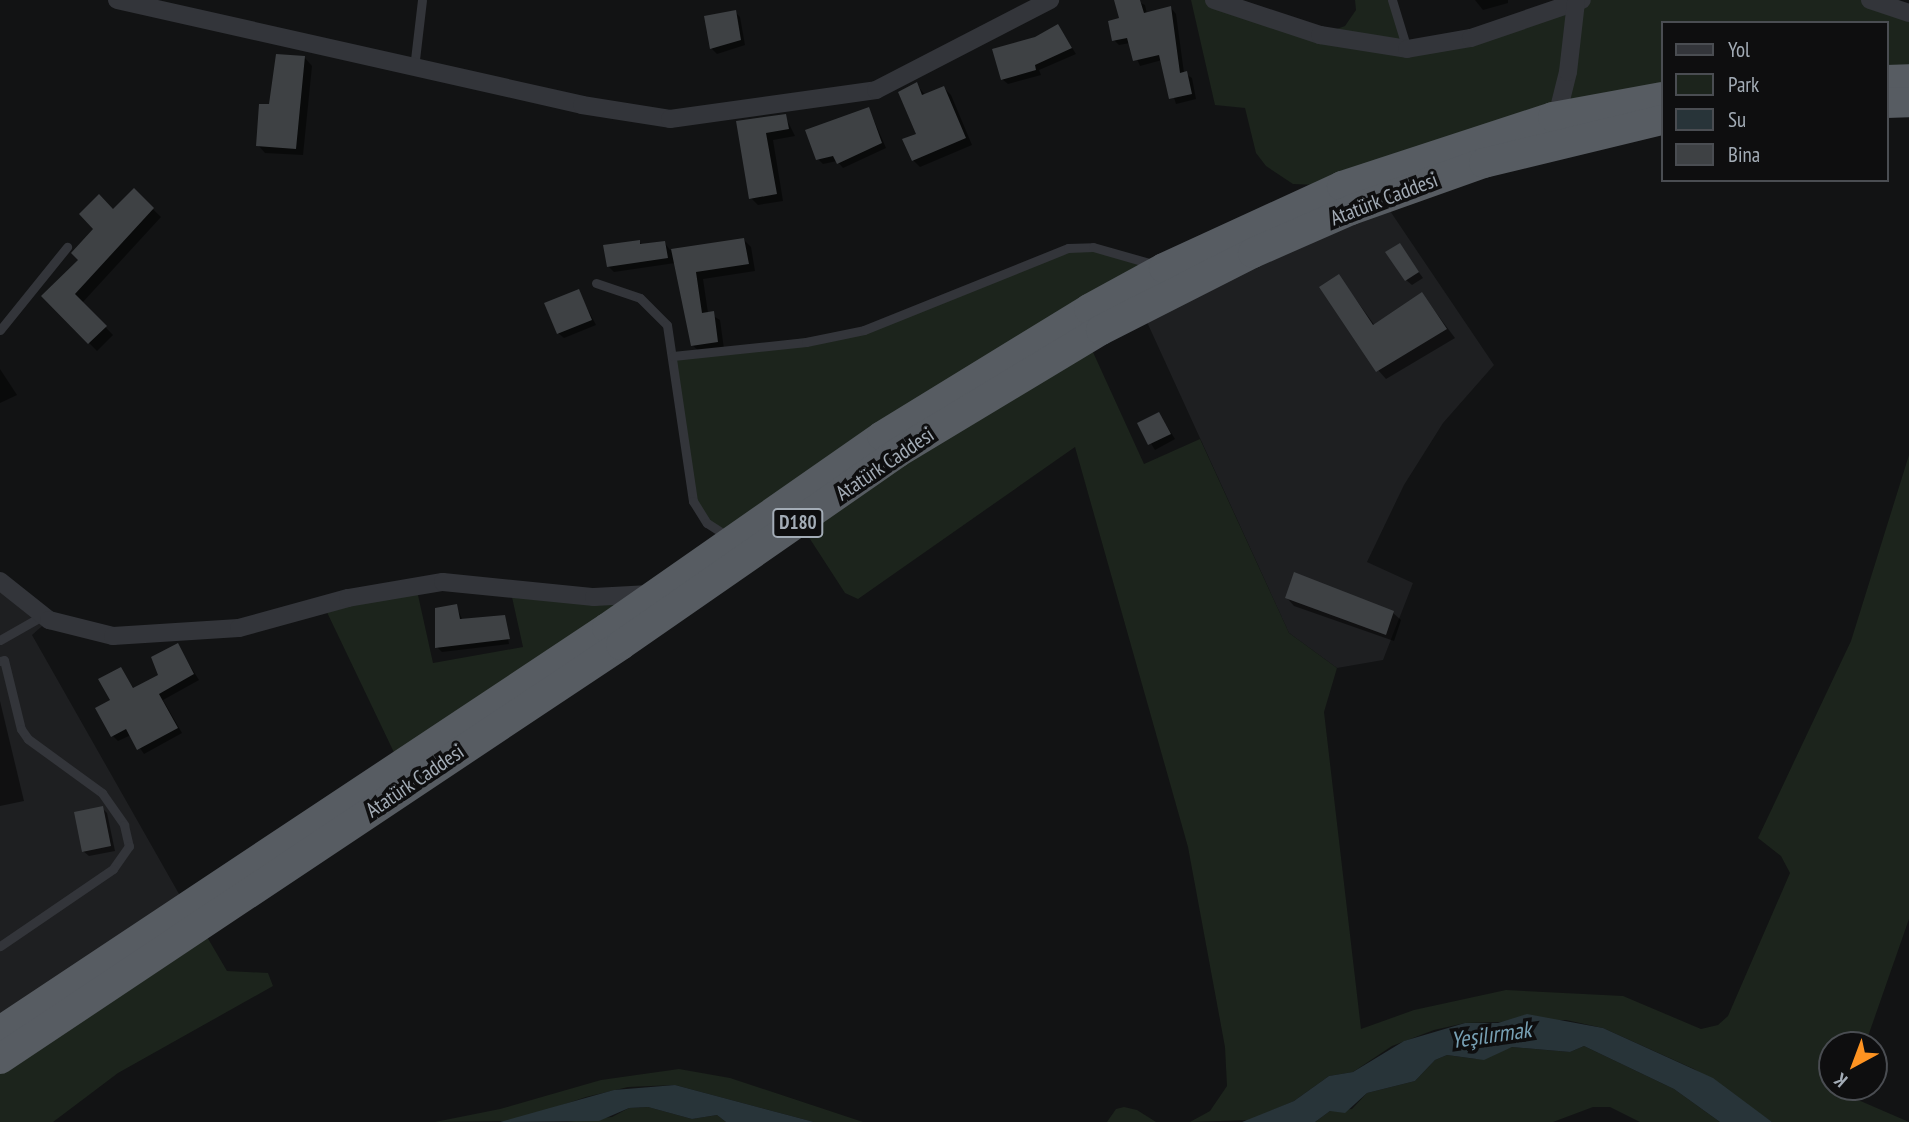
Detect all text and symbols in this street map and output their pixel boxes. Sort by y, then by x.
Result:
legend [1660,21,1888,182]
text: Yol [1728,36,1750,63]
text: Park [1728,71,1759,98]
text: Su [1728,106,1746,133]
text: Bina [1728,141,1760,168]
street label: Atatürk Caddesi [1327,167,1441,231]
street label: Atatürk Caddesi [831,422,939,506]
road number: D180 [772,508,824,538]
street label: Atatürk Caddesi [361,739,469,823]
water label: Yeşilırmak [1449,1016,1533,1054]
north arrow [1818,1031,1888,1101]
text: K [1829,1068,1852,1093]

